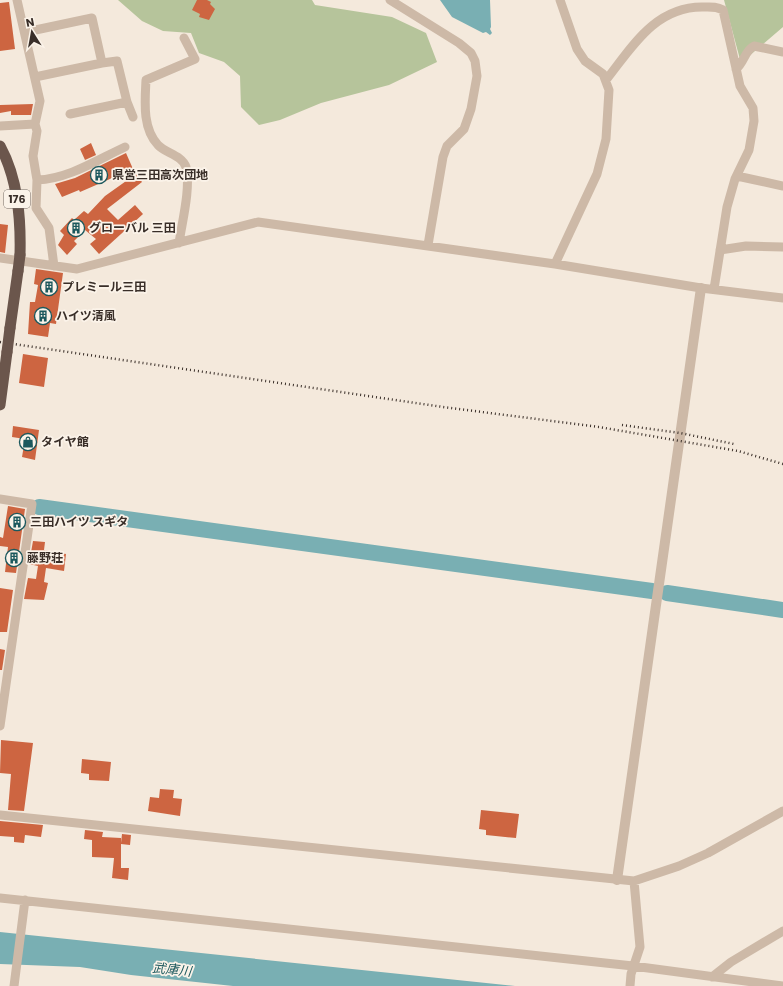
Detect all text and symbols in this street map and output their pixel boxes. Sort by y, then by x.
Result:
north arrow [12,12,52,52]
text: N [25,14,36,31]
building icon: 県営三田高次団地 [89,165,109,185]
place label: 県営三田高次団地 [112,166,208,183]
road number: 176 [4,190,30,208]
building icon: グローバル 三田 [66,218,86,238]
place label: グローバル 三田 [89,219,175,236]
building icon: プレミール三田 [39,277,59,297]
place label: プレミール三田 [62,278,146,295]
building icon: ハイツ清風 [33,306,53,326]
place label: ハイツ清風 [56,307,116,324]
shop icon: タイヤ館 [18,432,38,452]
place label: タイヤ館 [41,433,89,450]
building icon: 三田ハイツ スギタ [7,512,27,532]
place label: 三田ハイツ スギタ [30,513,128,530]
building icon: 藤野荘 [4,548,24,568]
place label: 藤野荘 [27,549,63,566]
water label: 武庫川 [152,958,194,981]

